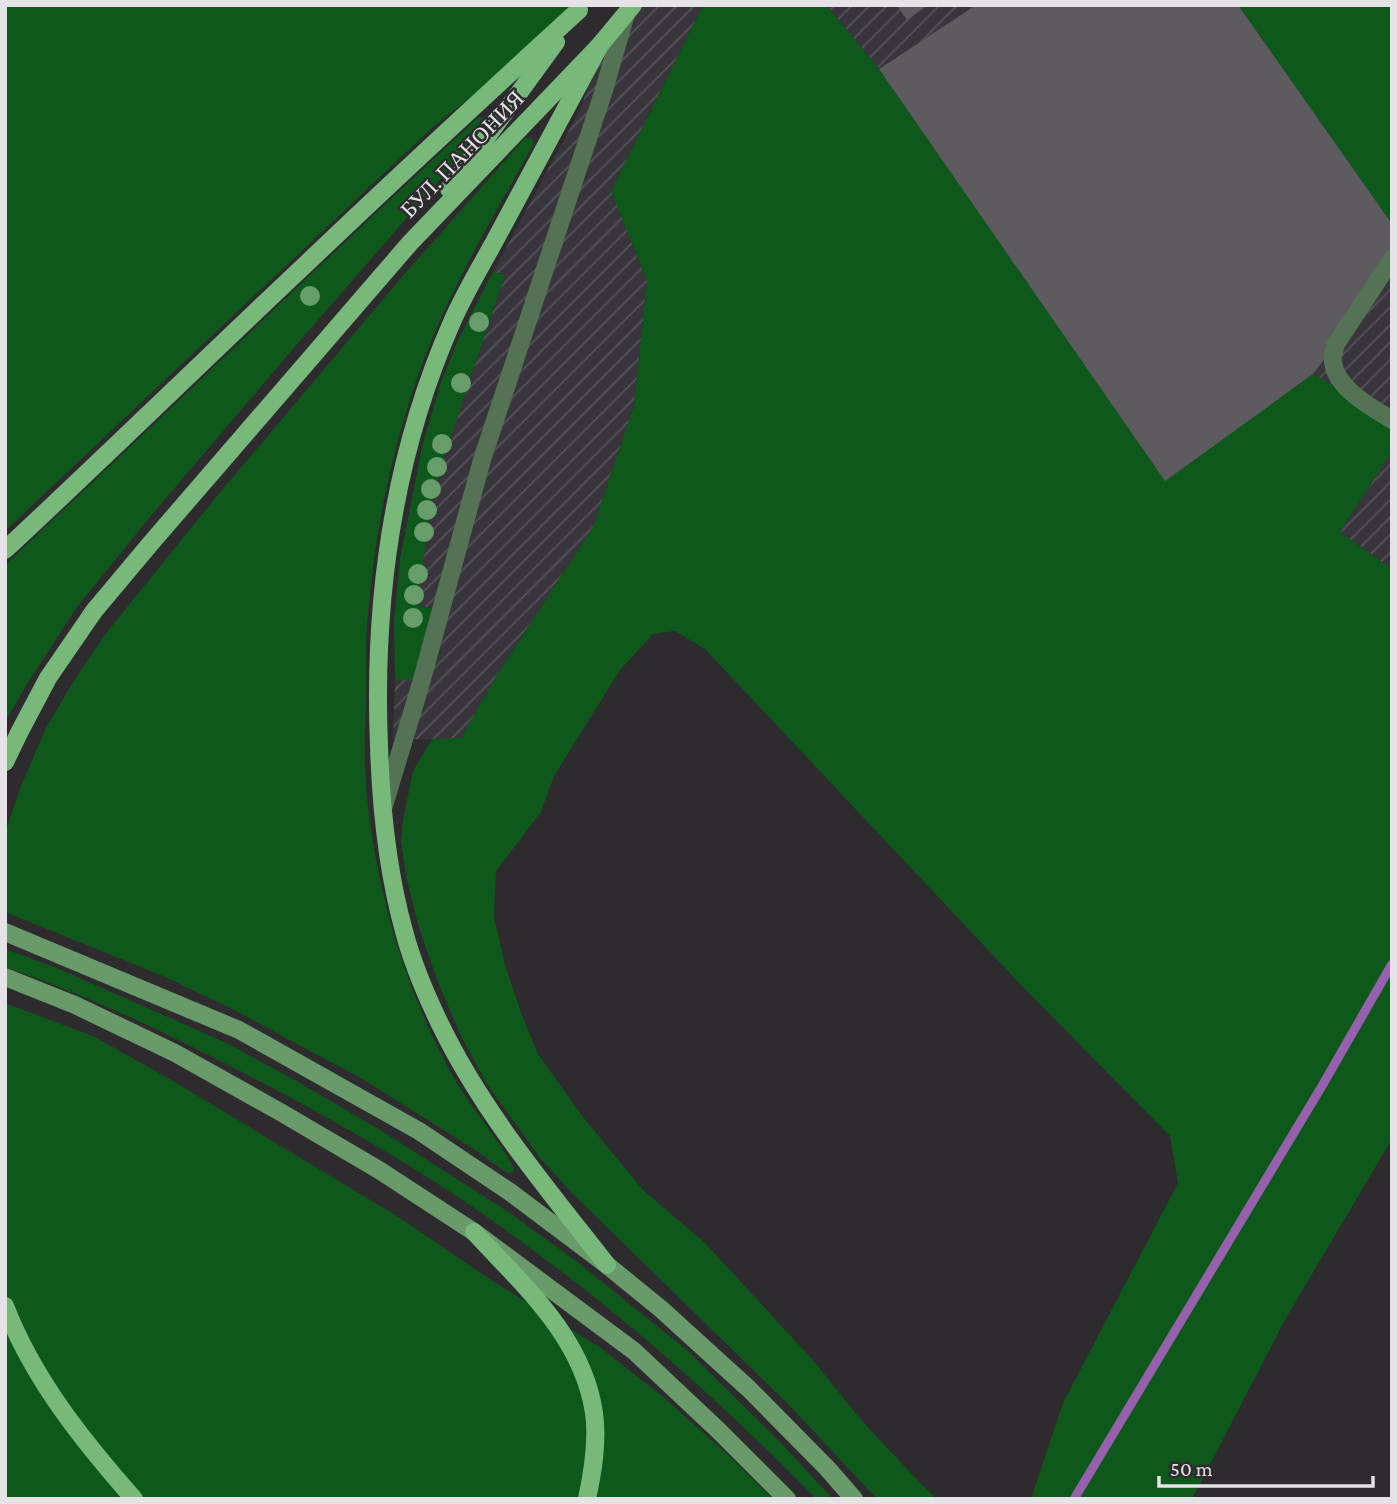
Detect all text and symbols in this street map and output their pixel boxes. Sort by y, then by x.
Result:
street label: БУЛ. ПАНОНИЯ [395,85,529,223]
scale bar [1159,1444,1372,1488]
text: 50 m [1170,1457,1213,1481]

